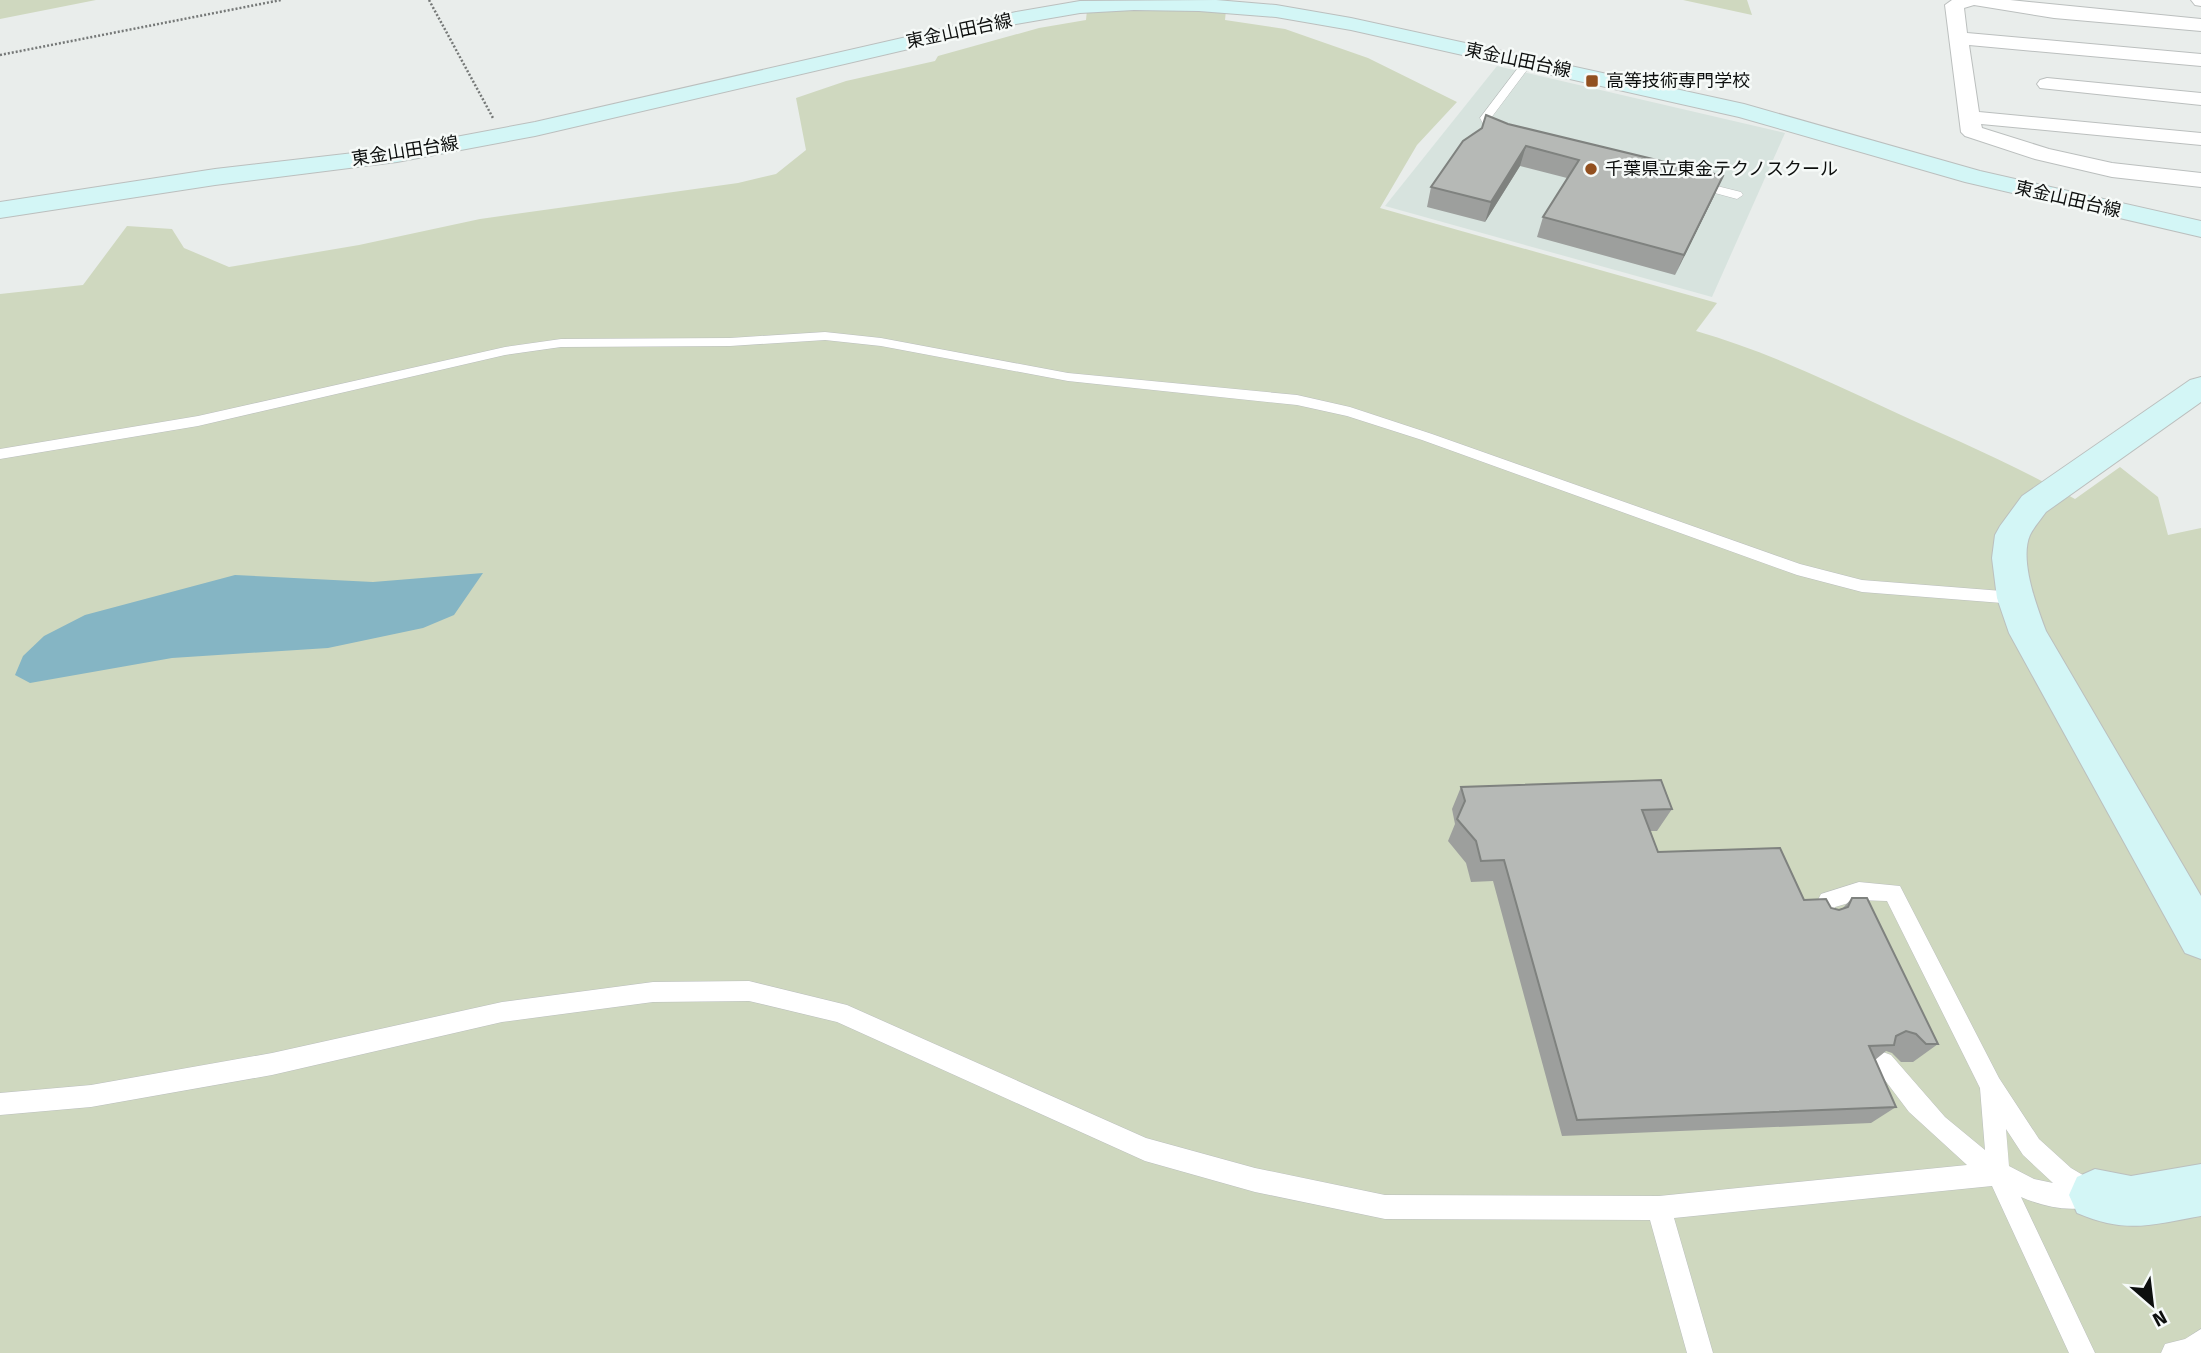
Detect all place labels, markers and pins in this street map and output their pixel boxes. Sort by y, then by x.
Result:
place label: 高等技術専門学校 [1606,70,1750,92]
marker: 高等技術専門学校 [1584,73,1600,89]
place label: 千葉県立東金テクノスクール [1605,158,1838,180]
marker: 千葉県立東金テクノスクール [1583,161,1599,177]

